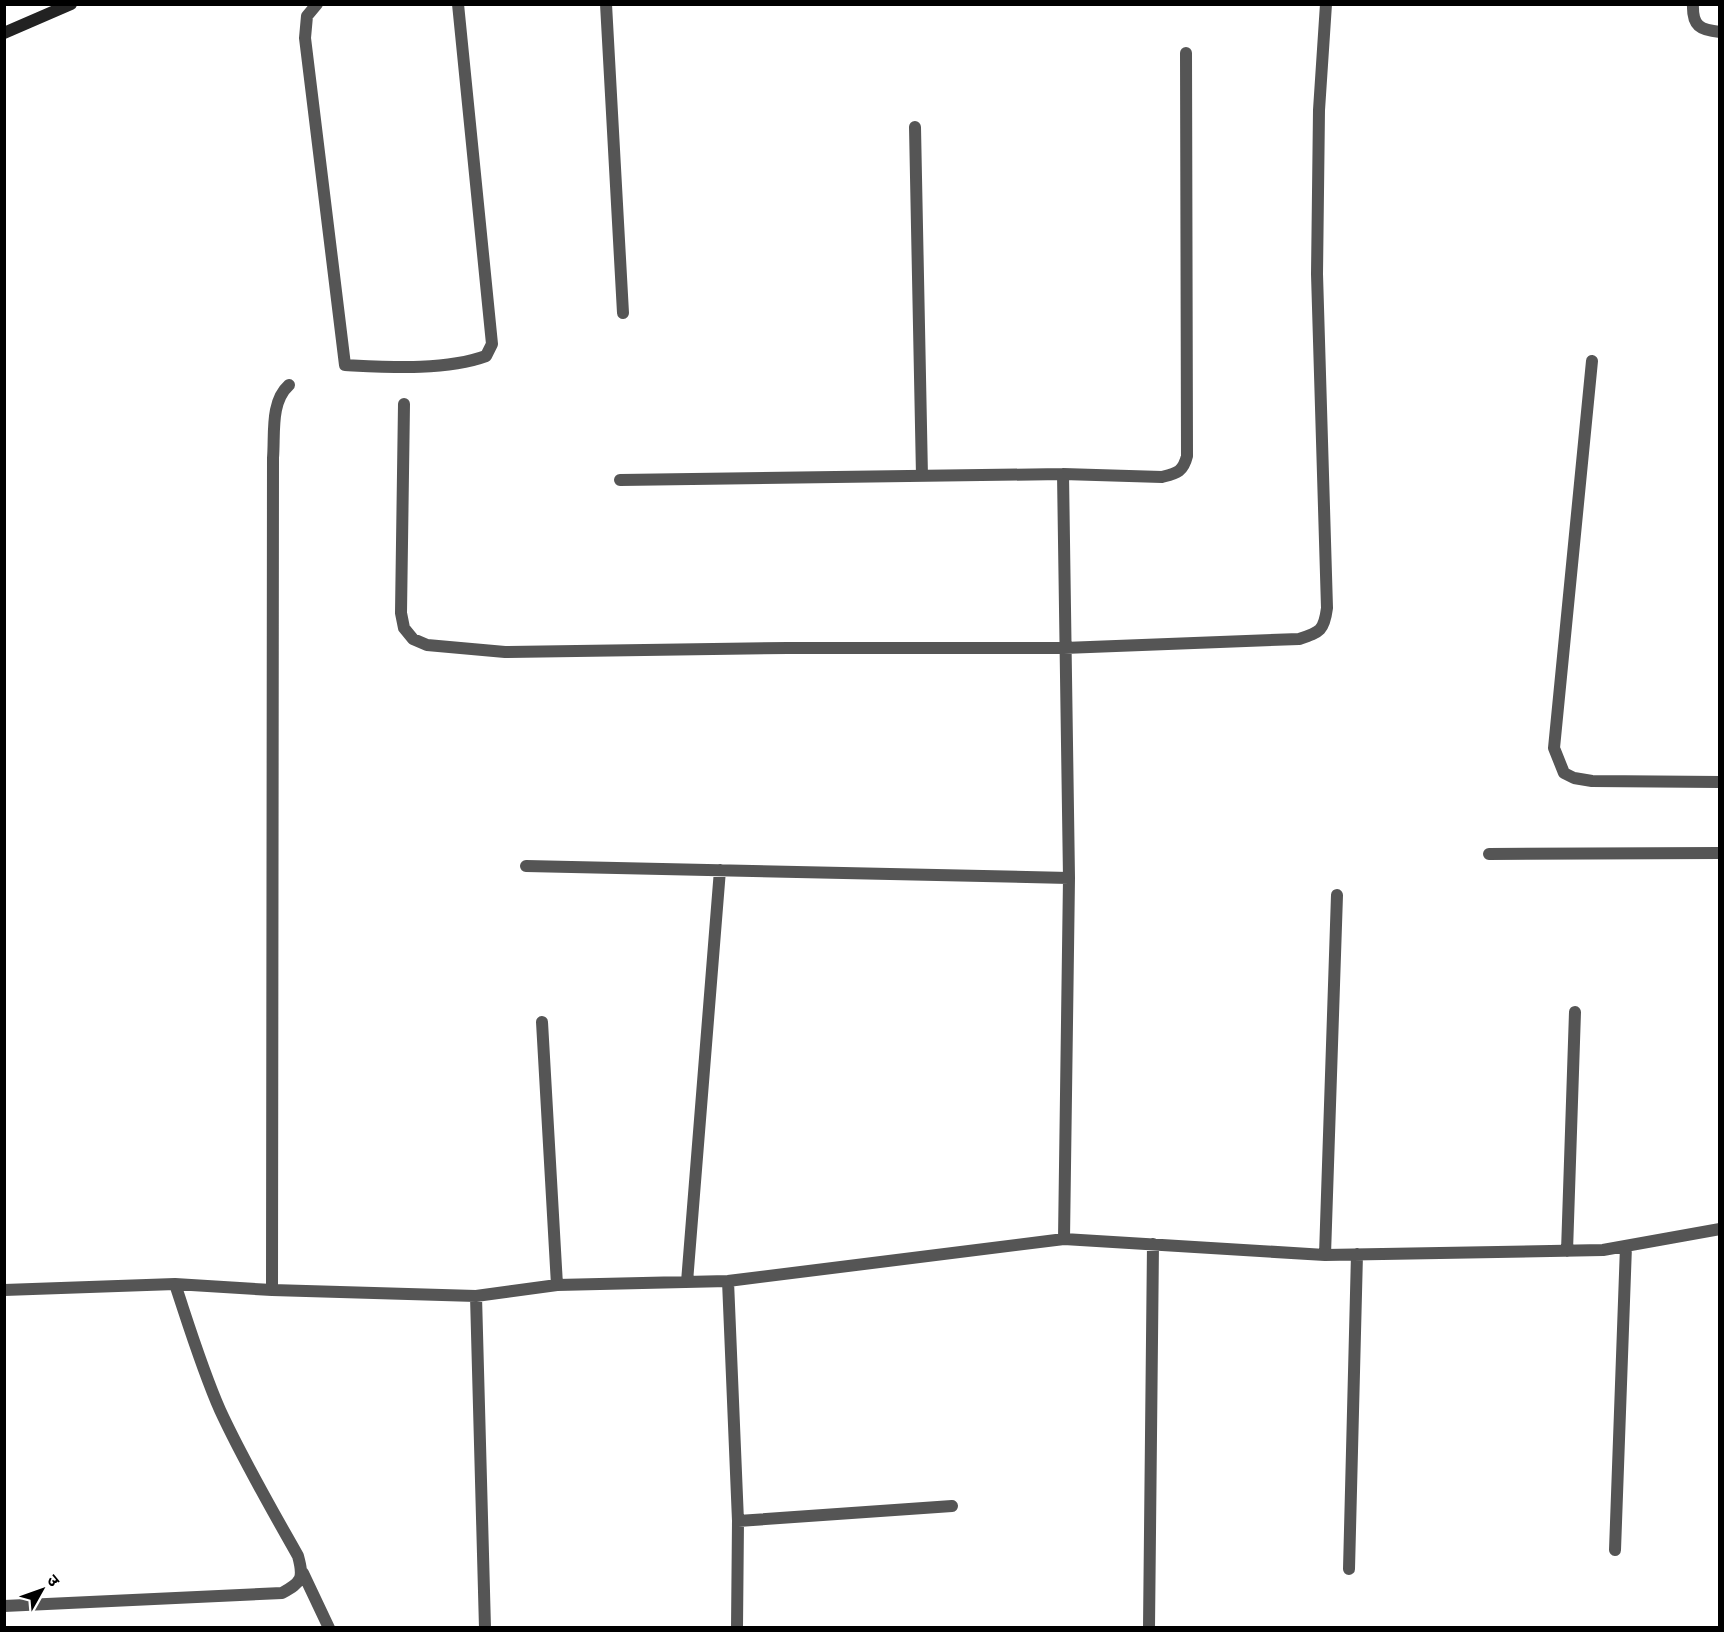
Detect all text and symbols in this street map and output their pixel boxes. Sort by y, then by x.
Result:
north arrow [12,1560,72,1620]
text: उ [42,1570,65,1591]

